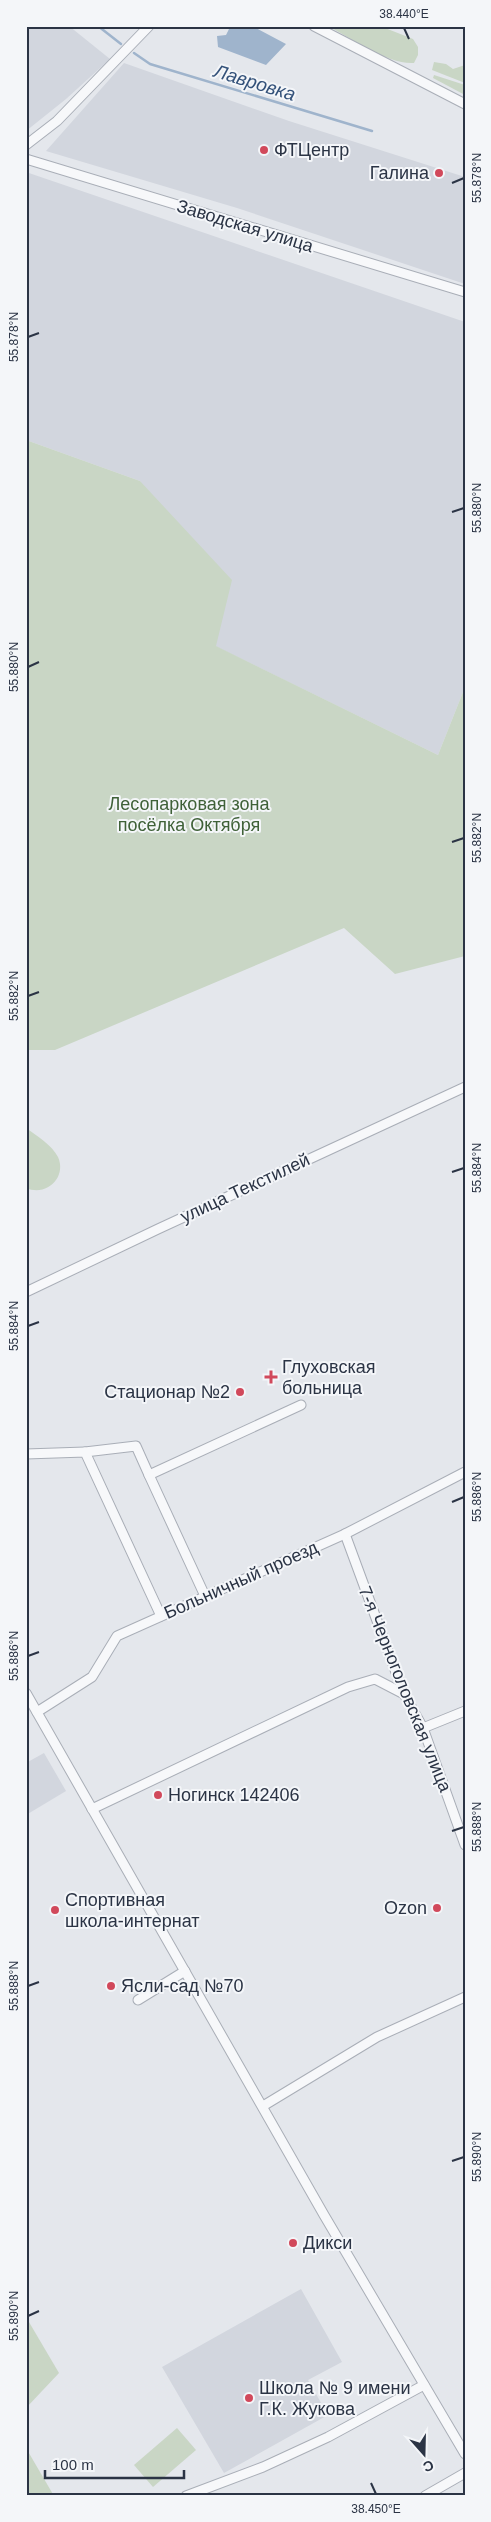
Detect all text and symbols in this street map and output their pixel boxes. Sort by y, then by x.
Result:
text: 38.440°E [379,7,429,21]
water label: Лавровка [210,60,298,105]
place label: ФТЦентр [274,140,349,160]
marker: ФТЦентр [258,144,270,156]
text: 55.878°N [470,153,484,203]
place label: Галина [370,163,430,183]
marker: Галина [433,167,445,179]
street label: Заводская улица [174,196,317,257]
text: 55.878°N [7,312,21,362]
text: 55.880°N [470,483,484,533]
text: 55.880°N [7,642,21,692]
park label: Лесопарковая зона посёлка Октября [108,794,270,835]
text: 55.882°N [470,813,484,863]
text: 55.882°N [7,971,21,1021]
text: 55.884°N [470,1143,484,1193]
street label: улица Текстилей [177,1149,313,1227]
text: 55.884°N [7,1301,21,1351]
place label: Глуховская больница [282,1357,375,1398]
marker: Глуховская больница [264,1370,278,1384]
place label: Стационар №2 [104,1382,230,1402]
marker: Стационар №2 [234,1386,246,1398]
text: 55.886°N [470,1472,484,1522]
street label: Больничный проезд [161,1537,322,1623]
street label: 7-я Черноголовская улица [355,1583,456,1796]
text: 55.886°N [7,1631,21,1681]
place label: Ногинск 142406 [168,1785,300,1805]
marker: Ногинск 142406 [152,1789,164,1801]
text: 55.888°N [470,1802,484,1852]
place label: Спортивная школа-интернат [65,1890,200,1931]
place label: Ozon [384,1898,427,1918]
marker: Ozon [431,1902,443,1914]
marker: Спортивная школа-интернат [49,1904,61,1916]
text: 55.888°N [7,1961,21,2011]
place label: Ясли-сад №70 [121,1976,243,1996]
marker: Ясли-сад №70 [105,1980,117,1992]
text: 55.890°N [470,2132,484,2182]
place label: Дикси [303,2233,352,2253]
marker: Дикси [287,2237,299,2249]
text: 55.890°N [7,2291,21,2341]
place label: Школа № 9 имени Г.К. Жукова [259,2378,410,2419]
marker: Школа № 9 имени Г.К. Жукова [243,2392,255,2404]
north arrow [398,2430,448,2480]
scale bar [45,2447,184,2479]
text: 100 m [52,2456,94,2473]
text: С [421,2457,436,2475]
text: 38.450°E [351,2502,401,2516]

